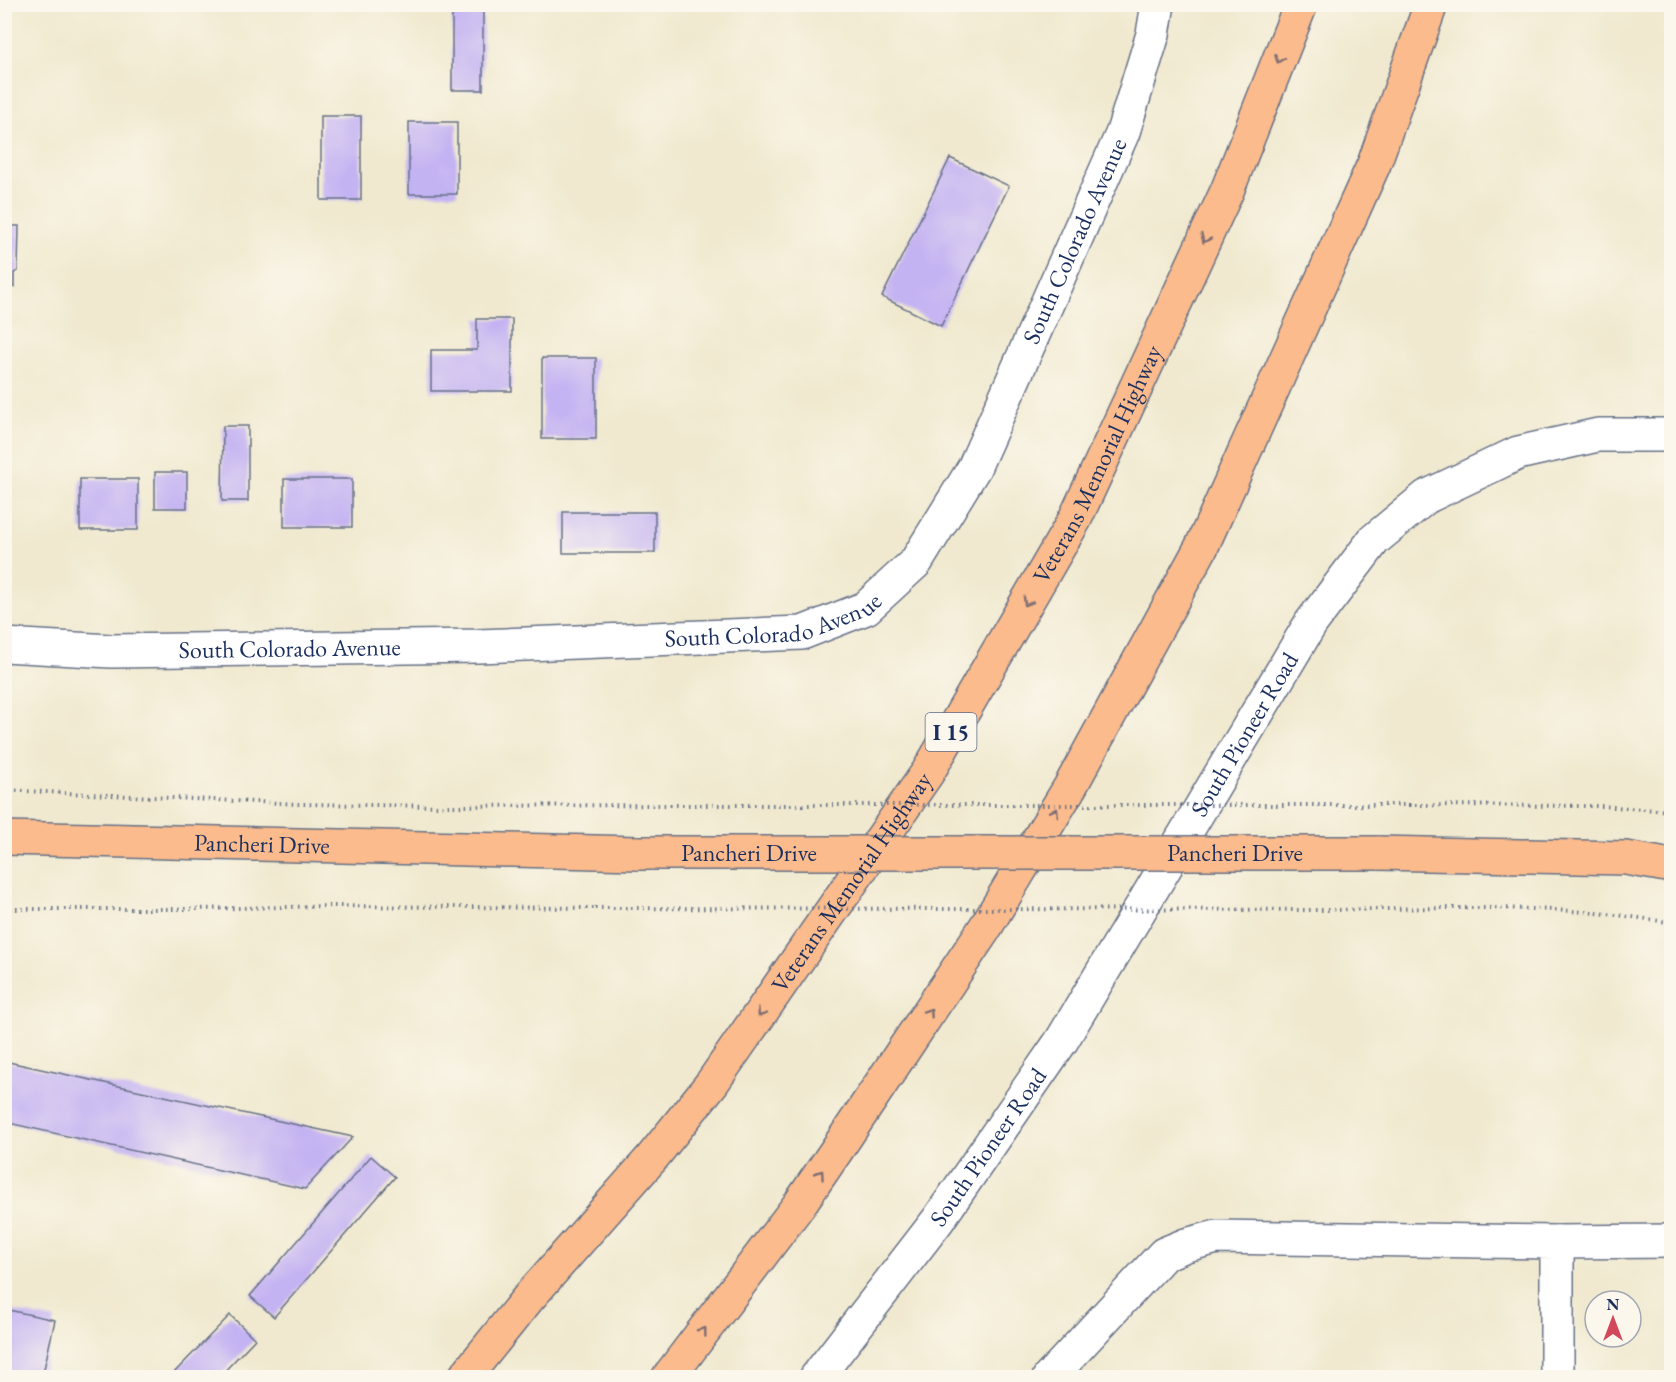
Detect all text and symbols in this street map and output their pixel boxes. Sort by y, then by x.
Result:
one-way arrow [1274,53,1287,64]
street label: South Colorado Avenue [1015,133,1133,348]
one-way arrow [1201,233,1213,244]
street label: Veterans Memorial Highway [1025,339,1169,588]
street label: South Colorado Avenue [664,585,888,654]
one-way arrow [1022,596,1034,606]
street label: South Colorado Avenue [179,631,401,665]
street label: South Pioneer Road [1183,646,1305,822]
road number: I 15 [926,713,976,751]
street label: Veterans Memorial Highway [764,765,939,998]
one-way arrow [1048,808,1060,818]
street label: Pancheri Drive [194,826,330,861]
street label: Pancheri Drive [681,837,817,868]
street label: Pancheri Drive [1167,837,1303,868]
one-way arrow [757,1006,768,1017]
one-way arrow [921,1008,932,1019]
street label: South Pioneer Road [922,1061,1054,1232]
one-way arrow [813,1170,824,1181]
north arrow [1583,1289,1643,1349]
text: N [1607,1294,1620,1315]
one-way arrow [696,1326,707,1337]

